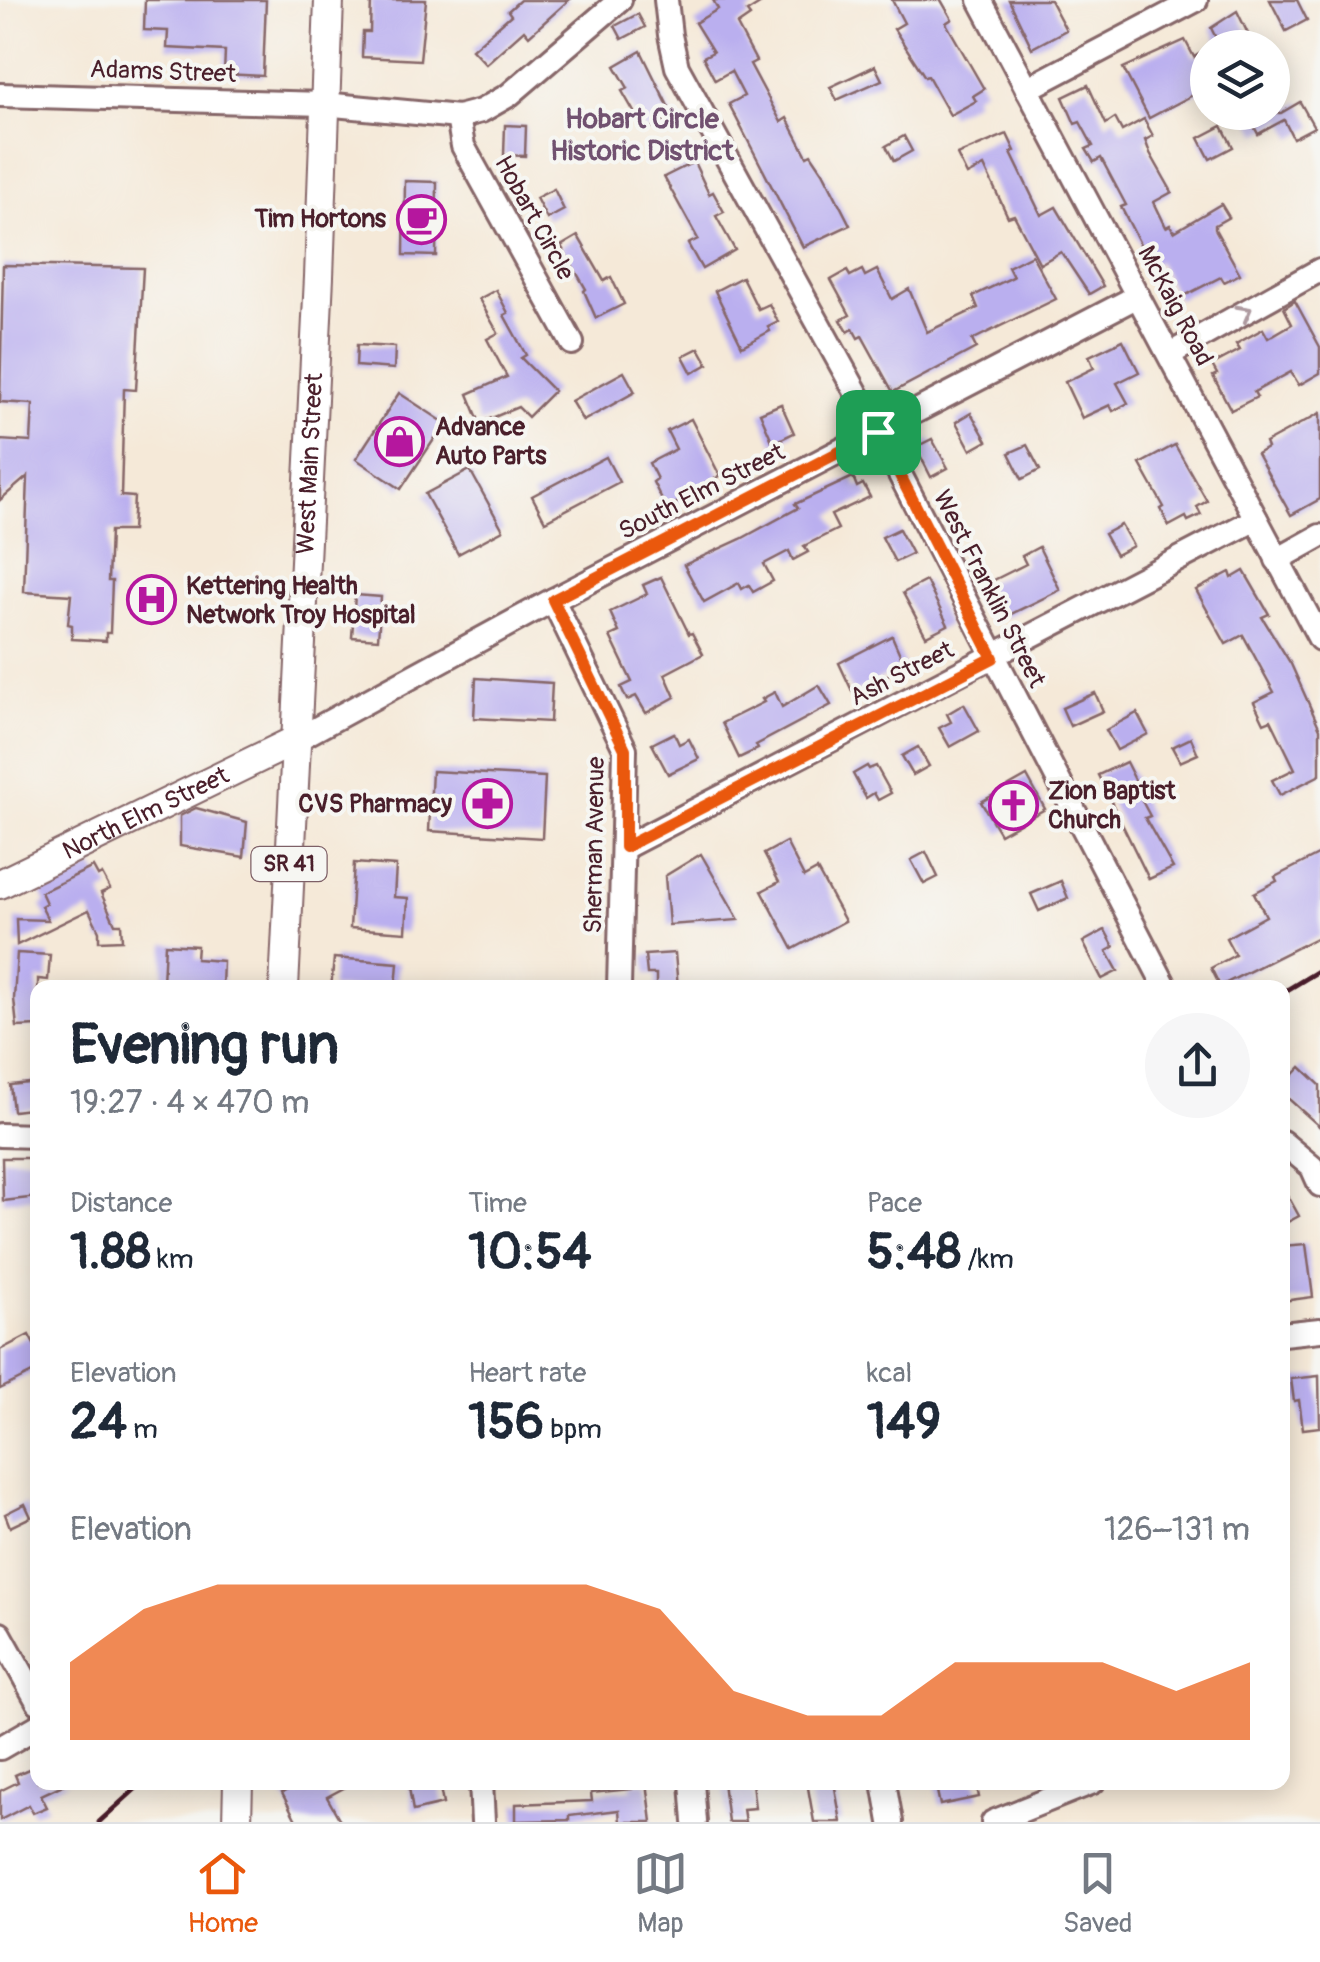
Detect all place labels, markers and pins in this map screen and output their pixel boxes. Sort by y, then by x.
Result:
cafe icon: Tim Hortons [395,193,447,245]
place label: Tim Hortons [253,204,387,235]
pin [836,390,921,475]
place label: Advance Auto Parts [435,412,547,472]
shop icon: Advance Auto Parts [374,415,426,467]
place label: Kettering Health Network Troy Hospital [186,571,416,631]
hospital icon: Kettering Health Network Troy Hospital [125,574,177,626]
place label: Zion Baptist Church [1048,776,1177,836]
pharmacy icon: CVS Pharmacy [461,778,513,830]
church icon: Zion Baptist Church [987,779,1039,831]
place label: CVS Pharmacy [298,789,452,820]

